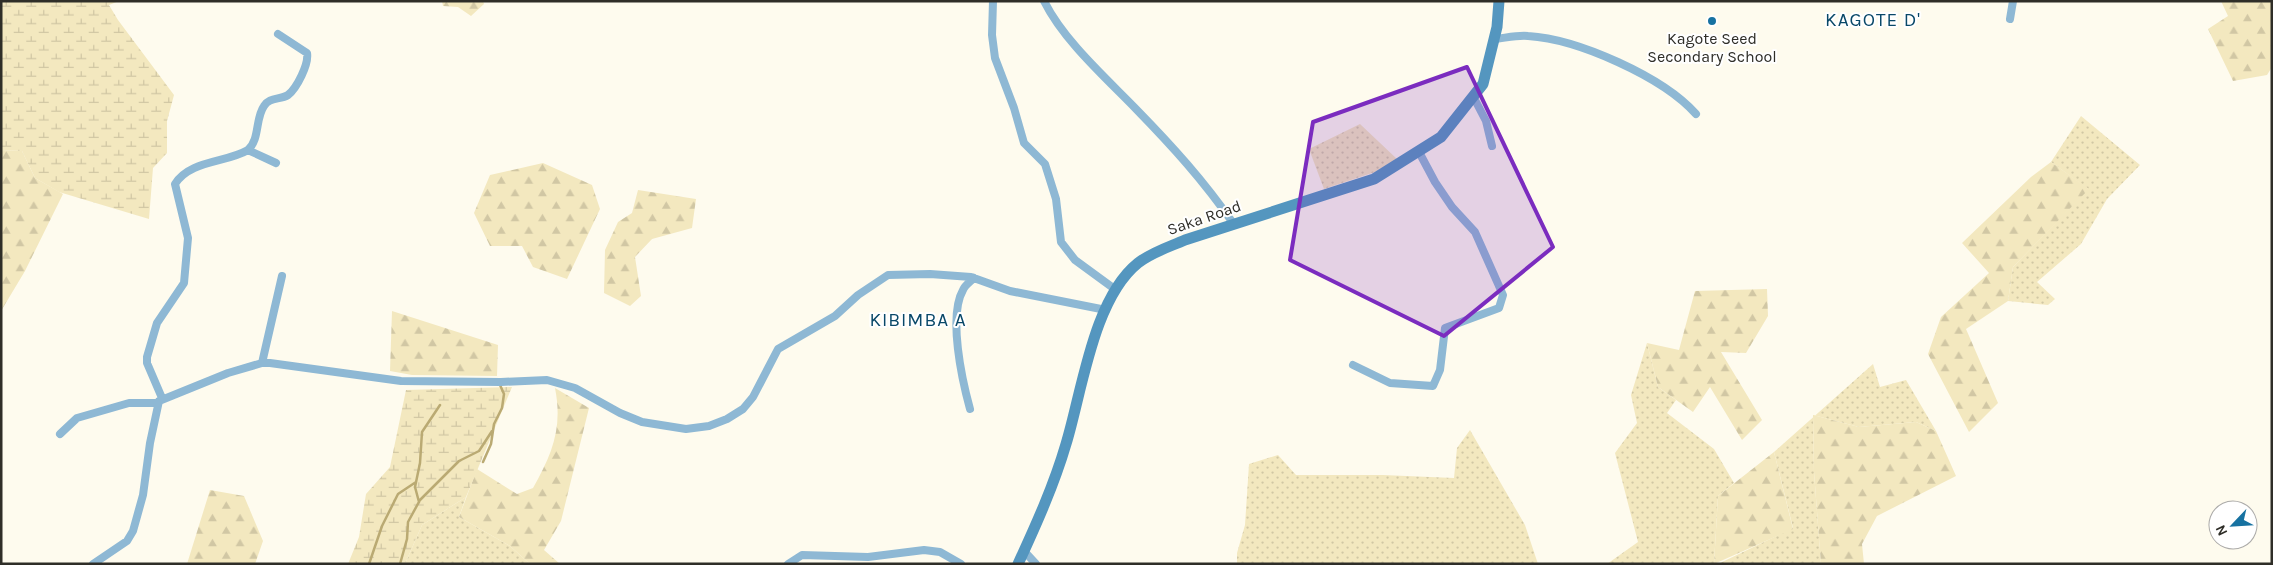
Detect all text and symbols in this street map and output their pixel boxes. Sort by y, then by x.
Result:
district label: KAGOTE D' [1825,9,1921,31]
marker: Kagote Seed Secondary School [1706,15,1718,27]
place label: Kagote Seed Secondary School [1647,29,1777,66]
street label: Saka Road [1165,196,1244,239]
district label: KIBIMBA A [869,309,967,331]
north arrow [2208,500,2258,550]
text: N [2212,522,2231,538]

